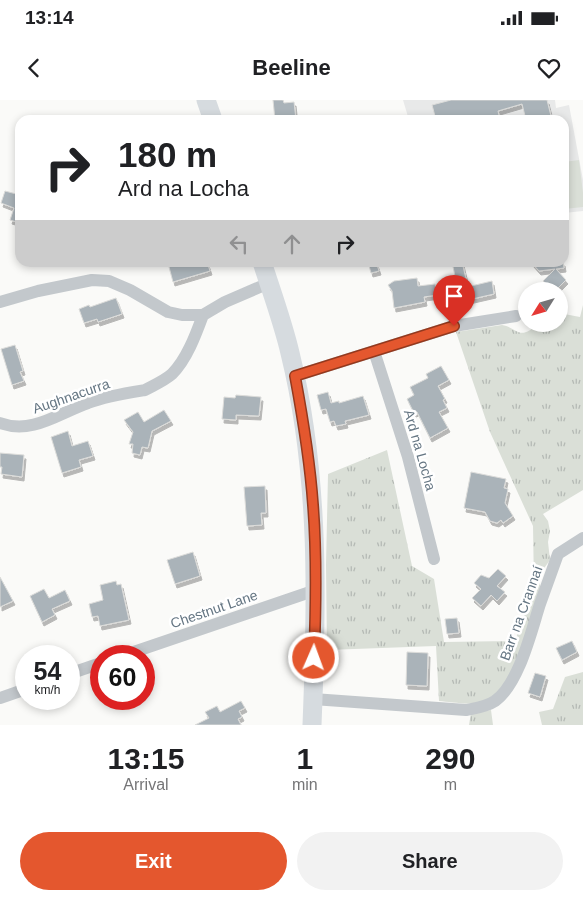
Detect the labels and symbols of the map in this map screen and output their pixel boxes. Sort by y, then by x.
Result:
pin [433,275,475,326]
north arrow [518,282,568,332]
street label: Aughnacurra [30,375,112,417]
street label: Ard na Locha [401,408,439,492]
street label: Barr na Crannaí [496,563,546,663]
street label: Chestnut Lane [168,587,260,631]
position arrow [287,631,339,683]
speed limit sign: 60 [90,645,155,710]

